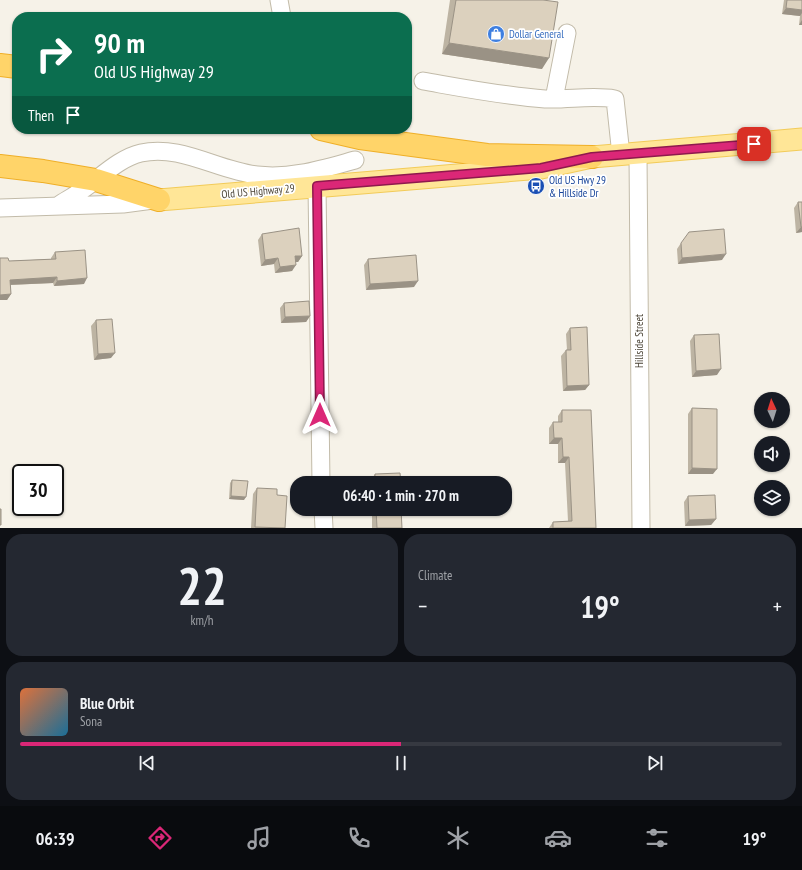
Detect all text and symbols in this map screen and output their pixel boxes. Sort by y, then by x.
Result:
text: 90 m [94,24,145,61]
shop icon: Dollar General [486,24,506,44]
place label: Dollar General [509,27,564,41]
icon: right [28,28,80,80]
text: Old US Highway 29 [94,60,214,83]
icon: arrive [62,104,84,126]
text: Then [28,106,54,125]
pin [737,127,771,161]
icon: arrive [743,133,765,155]
place label: Old US Hwy 29 & Hillside Dr [549,173,606,200]
bus stop icon: Old US Hwy 29 & Hillside Dr [526,176,546,196]
street label: Old US Highway 29 [221,181,295,201]
street label: Hillside Street [632,314,646,368]
north arrow [754,392,790,428]
map controls [754,392,790,516]
position arrow [299,394,341,436]
button: sound [754,436,790,472]
speed limit sign: 30 [12,464,64,516]
button: layers [754,480,790,516]
text: 06:40 · 1 min · 270 m [343,486,459,505]
text: 22 [177,552,227,619]
text: Climate [418,567,452,584]
text: 19° [580,587,620,626]
text: − [418,592,427,620]
text: + [773,592,782,620]
text: km/h [190,612,214,629]
text: Blue Orbit [80,694,134,713]
text: Sona [80,713,102,730]
icon: previous [136,752,158,774]
icon: pause [390,752,412,774]
icon: next [644,752,666,774]
icon: directions [146,824,174,852]
icon: music [245,824,273,852]
icon: phone [345,824,373,852]
icon: climate [444,824,472,852]
icon: car [544,824,572,852]
icon: filters [643,824,671,852]
text: 06:39 [36,827,75,850]
text: 19° [742,827,766,850]

